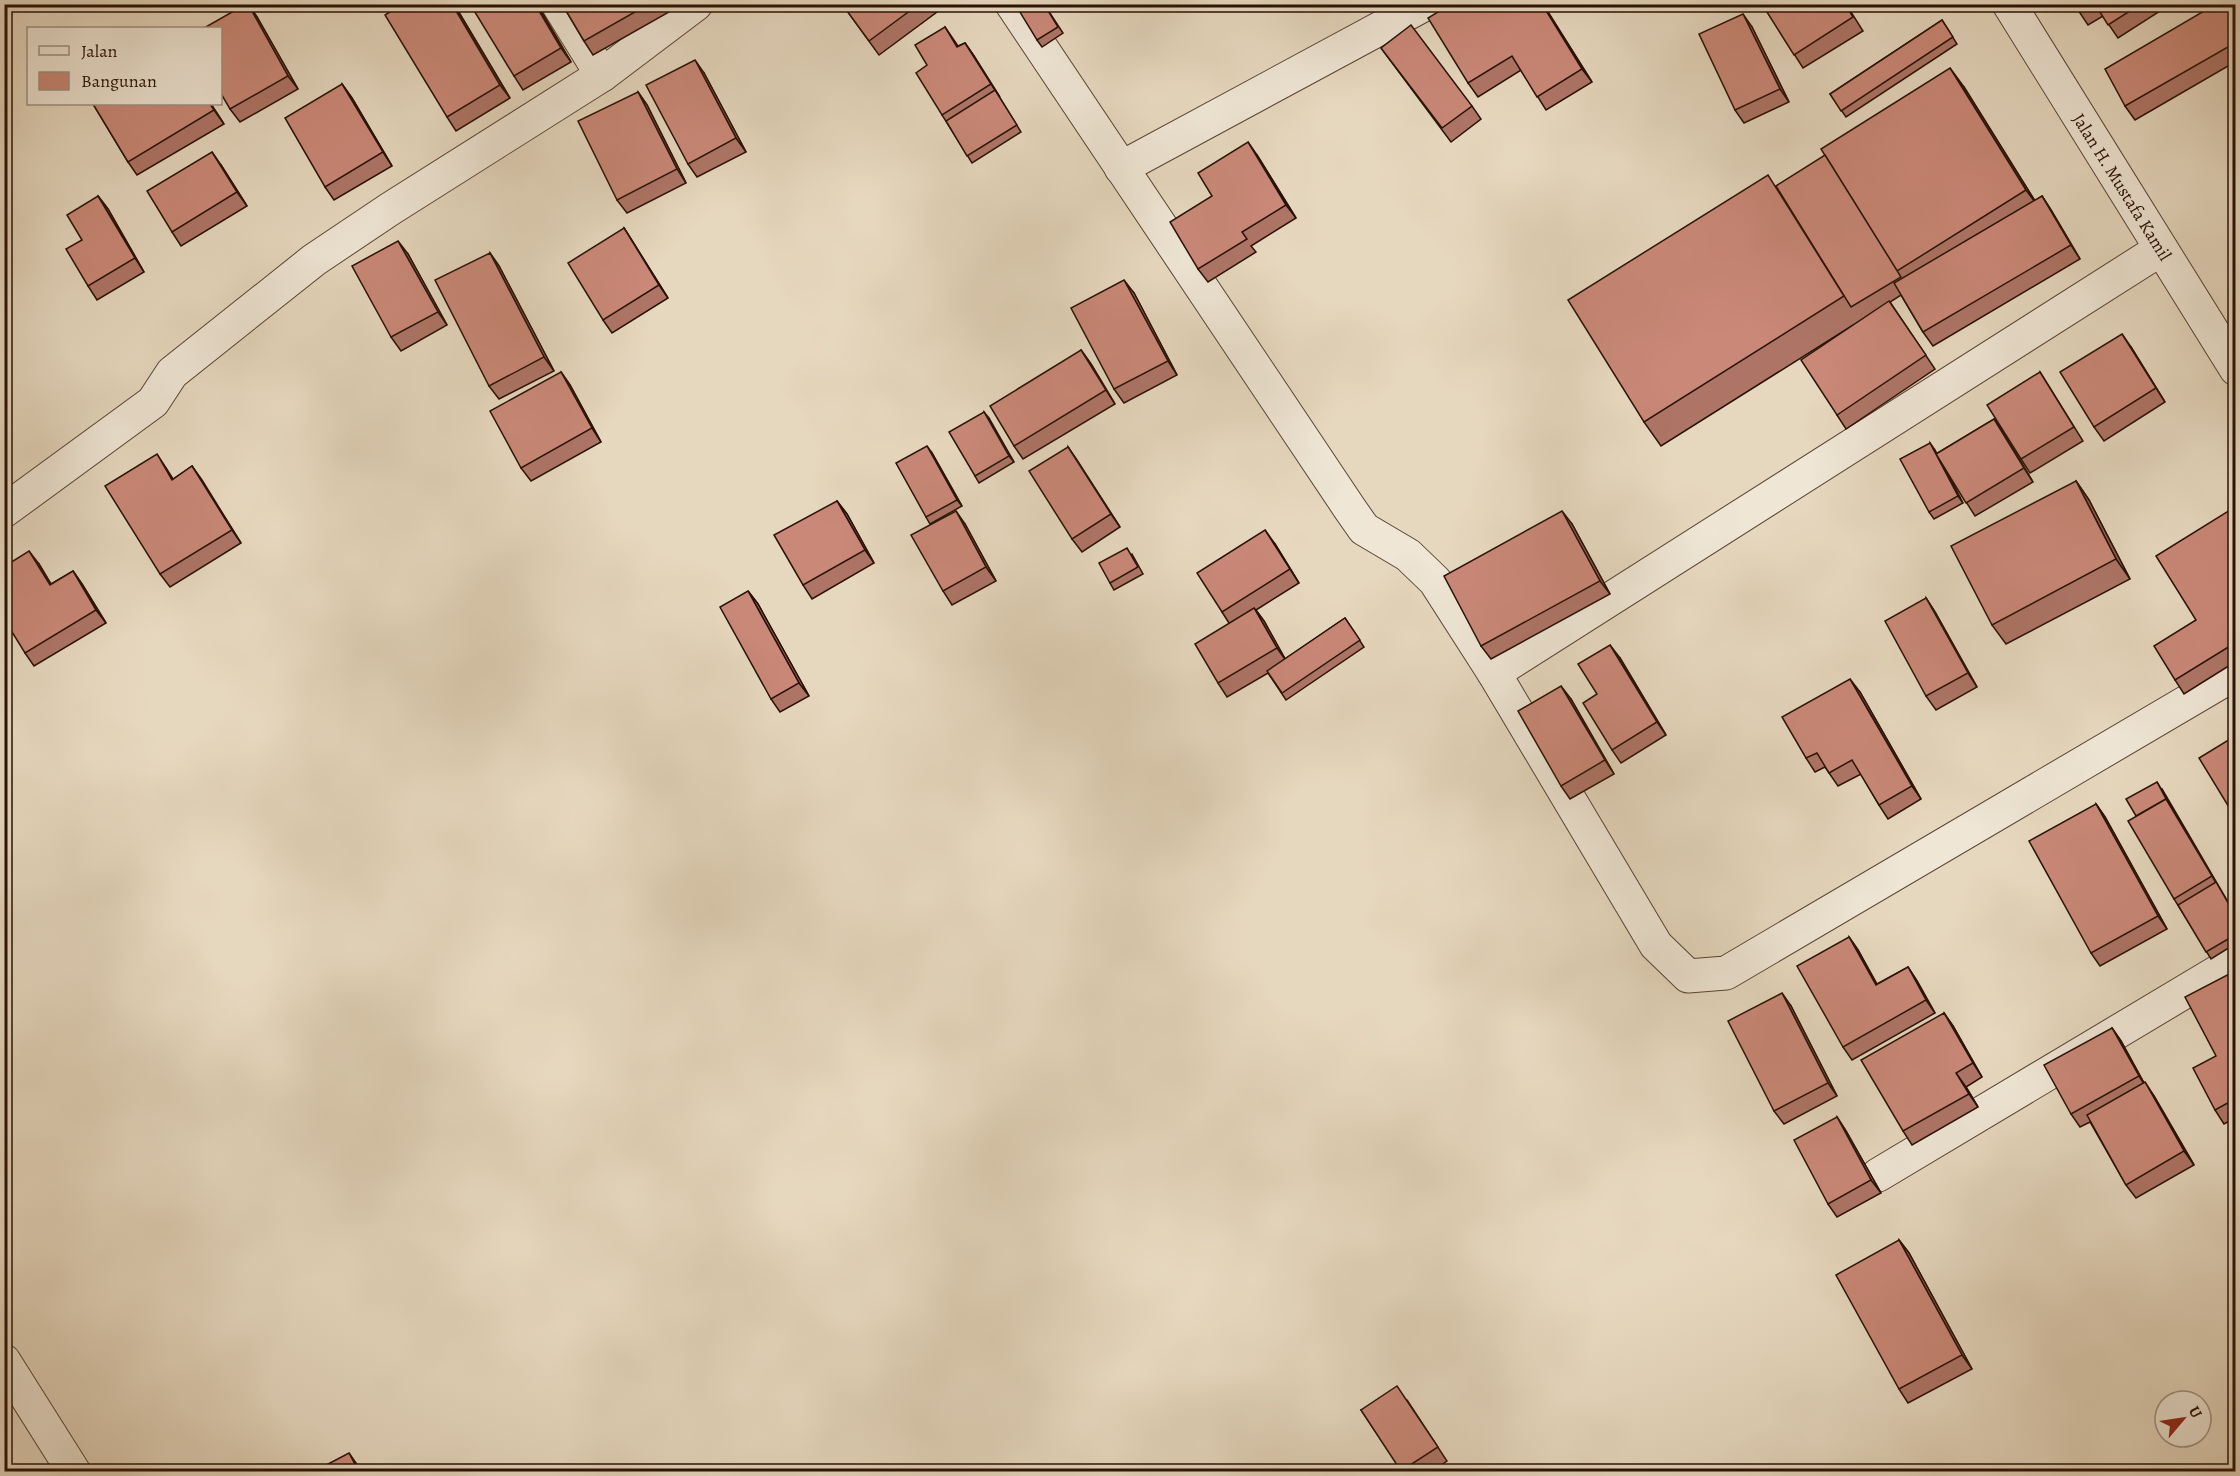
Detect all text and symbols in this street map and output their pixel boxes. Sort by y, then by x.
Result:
legend [27,27,222,105]
text: Jalan [81,39,118,63]
text: Bangunan [81,69,157,93]
street label: Jalan H. Mustafa Kamil [2067,109,2177,266]
north arrow [2153,1389,2213,1449]
text: U [2183,1402,2208,1423]

